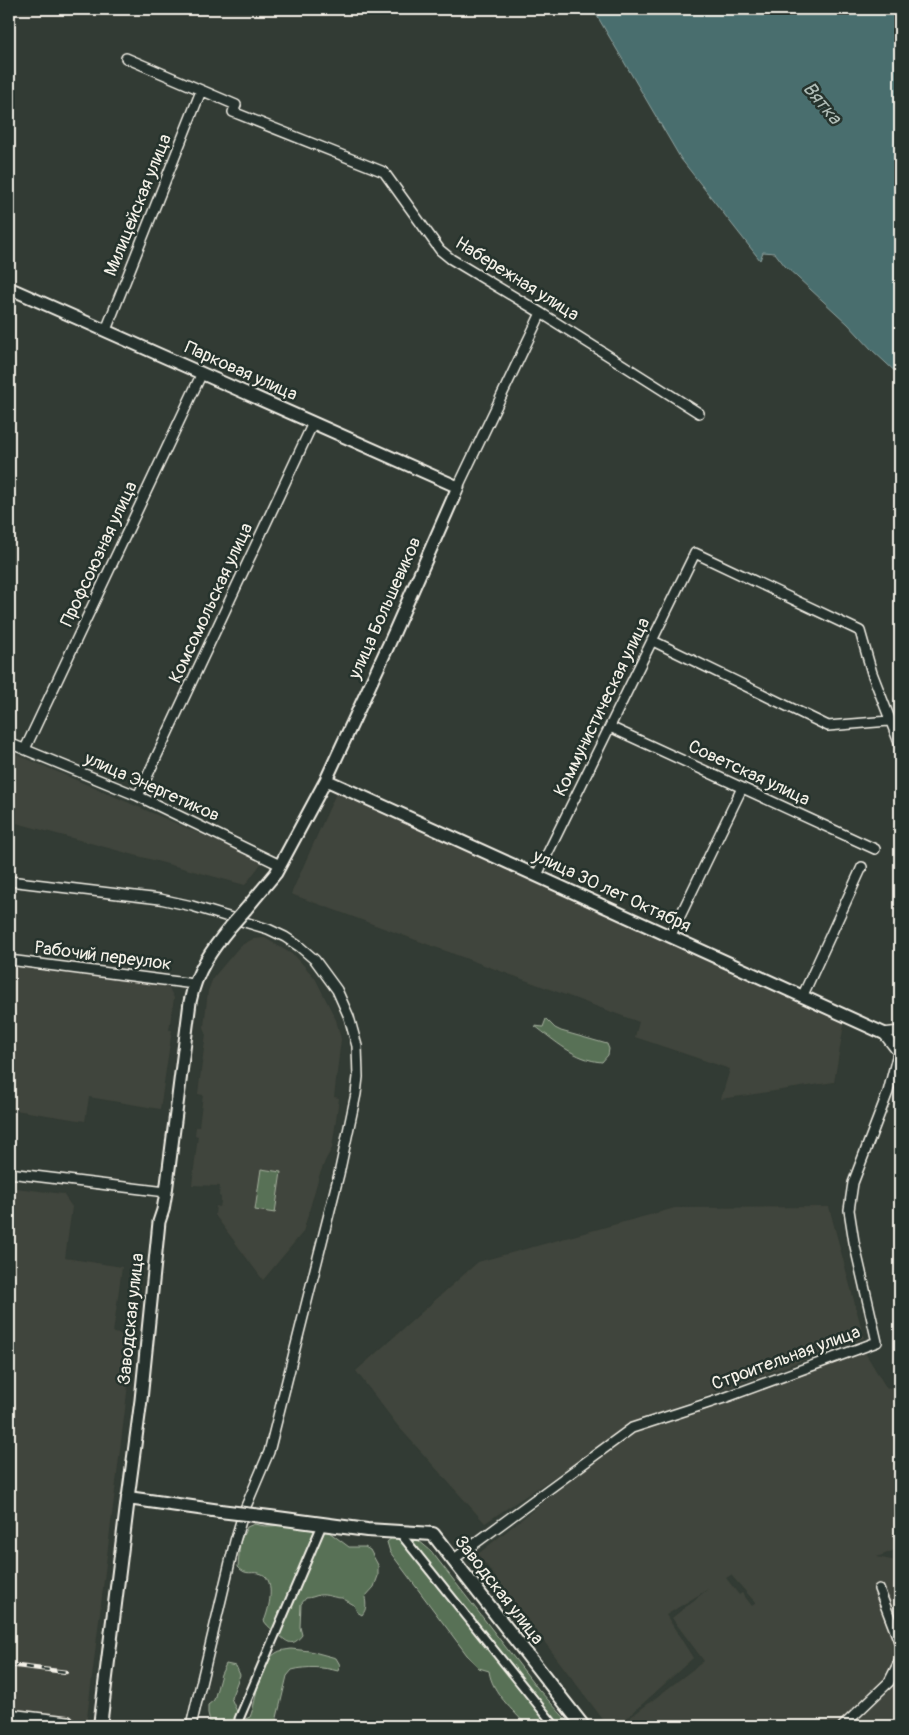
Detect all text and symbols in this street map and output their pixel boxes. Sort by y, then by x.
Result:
water label: Вятка [797,77,847,130]
street label: Милицейская улица [99,131,177,279]
street label: Набережная улица [451,232,583,326]
street label: Парковая улица [181,336,301,406]
street label: Профсоюзная улица [55,478,143,630]
street label: Комсомольская улица [164,519,258,687]
street label: улица Большевиков [343,533,427,684]
street label: Коммунистическая улица [549,614,655,800]
street label: Советская улица [685,735,813,811]
street label: улица Энергетиков [80,746,223,827]
street label: улица 30 лет Октября [528,844,695,938]
street label: Рабочий переулок [33,936,173,976]
street label: Заводская улица [113,1252,149,1386]
street label: Строительная улица [709,1320,863,1396]
street label: Заводская улица [449,1531,549,1649]

